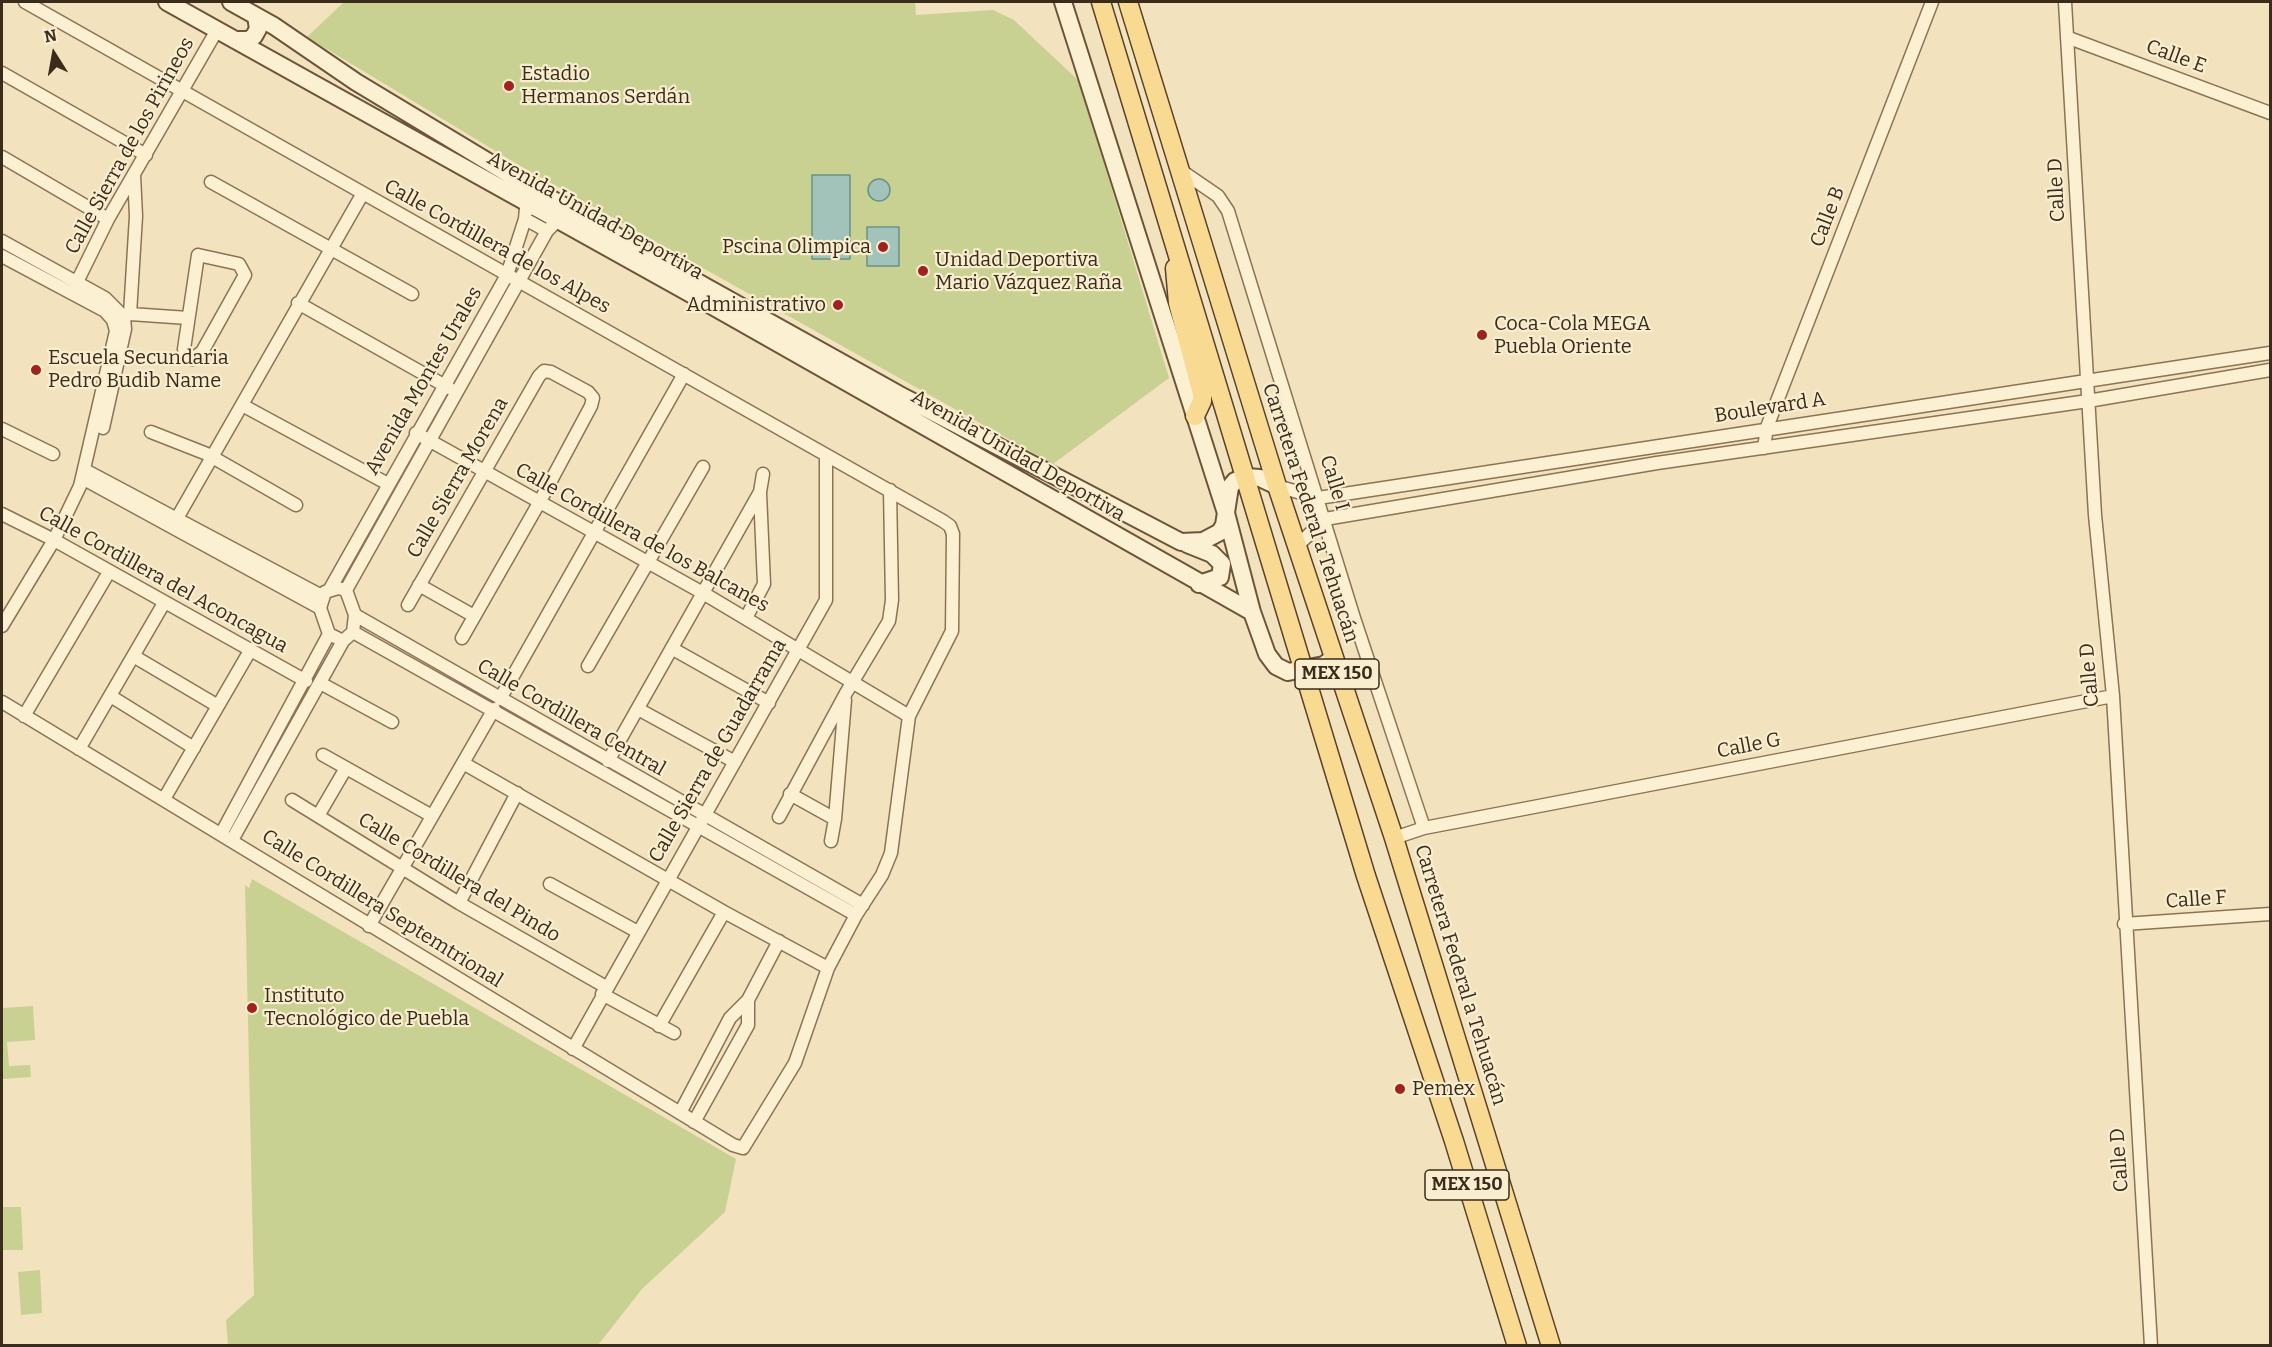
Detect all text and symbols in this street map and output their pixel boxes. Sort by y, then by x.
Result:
north arrow [24,24,84,84]
text: N [43,25,58,46]
street label: Calle Sierra de los Pirineos [60,33,200,259]
street label: Calle E [2143,35,2209,79]
place label: Estadio Hermanos Serdán [521,62,690,109]
marker: Estadio Hermanos Serdán [502,79,516,93]
street label: Avenida Unidad Deportiva [483,147,707,285]
street label: Calle D [2043,157,2071,223]
street label: Calle Cordillera de los Alpes [380,175,614,319]
street label: Calle B [1806,183,1850,251]
place label: Pscina Olimpica [722,235,871,259]
marker: Pscina Olimpica [876,240,890,254]
place label: Unidad Deportiva Mario Vázquez Raña [935,248,1122,295]
marker: Unidad Deportiva Mario Vázquez Raña [916,264,930,278]
street label: Avenida Montes Urales [360,283,488,479]
place label: Administrativo [686,293,826,317]
marker: Administrativo [831,298,845,312]
place label: Coca-Cola MEGA Puebla Oriente [1494,312,1651,359]
marker: Coca-Cola MEGA Puebla Oriente [1475,328,1489,342]
place label: Escuela Secundaria Pedro Budib Name [48,346,229,393]
marker: Escuela Secundaria Pedro Budib Name [29,363,43,377]
street label: Carretera Federal a Tehuacán [1257,380,1363,646]
street label: Avenida Unidad Deportiva [907,385,1129,527]
street label: Boulevard A [1713,387,1827,429]
street label: Calle Sierra Morena [402,393,514,563]
street label: Calle I [1314,452,1354,514]
street label: Calle Cordillera de los Balcanes [511,458,773,618]
street label: Calle Cordillera del Aconcagua [34,501,292,659]
street label: Calle Sierra de Guadarrama [644,635,792,867]
street label: Calle D [2075,642,2105,708]
street label: Calle Cordillera Central [472,654,670,782]
road number: MEX 150 [1295,659,1379,689]
street label: Calle G [1715,728,1783,764]
street label: Calle Cordillera del Pindo [353,808,565,948]
street label: Calle Cordillera Septemtrional [257,825,507,993]
street label: Carretera Federal a Tehuacán [1409,842,1511,1108]
street label: Calle F [2165,886,2227,914]
place label: Instituto Tecnológico de Puebla [264,984,469,1031]
marker: Instituto Tecnológico de Puebla [245,1001,259,1015]
place label: Pemex [1412,1077,1475,1101]
marker: Pemex [1393,1082,1407,1096]
street label: Calle D [2106,1127,2134,1193]
road number: MEX 150 [1425,1170,1509,1200]

